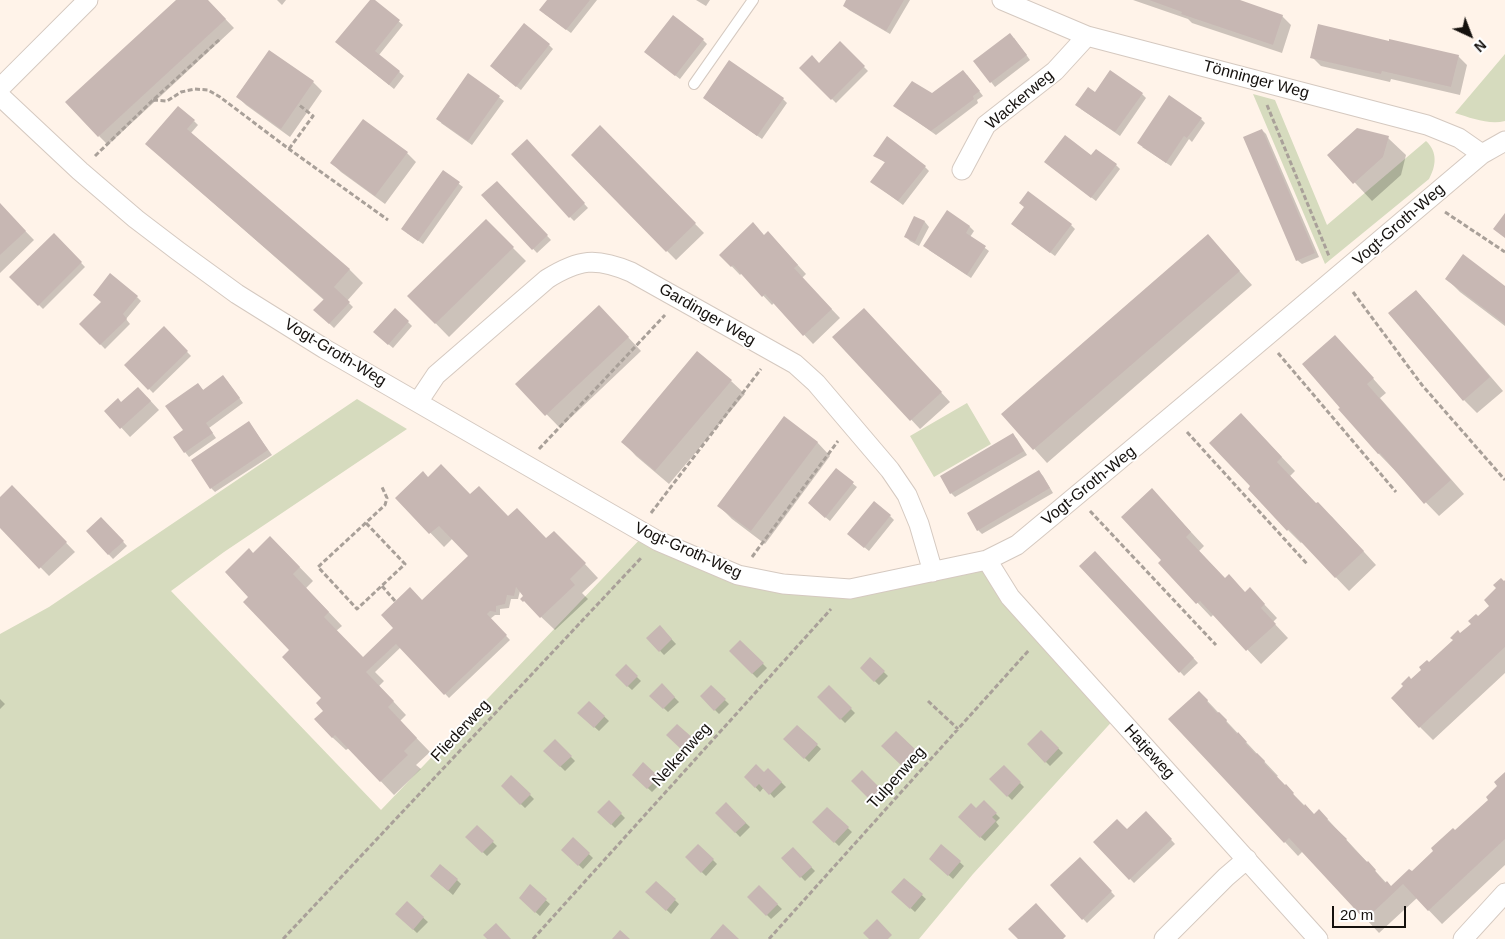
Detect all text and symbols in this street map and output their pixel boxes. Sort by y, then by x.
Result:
north arrow [1445,10,1495,60]
text: N [1471,37,1489,55]
street label: Tönninger Weg [1201,57,1311,103]
street label: Wackerweg [982,66,1058,134]
street label: Vogt-Groth-Weg [1349,180,1449,270]
street label: Gardinger Weg [655,280,759,350]
street label: Vogt-Groth-Weg [281,315,389,391]
street label: Vogt-Groth-Weg [1038,442,1140,530]
street label: Vogt-Groth-Weg [631,519,745,583]
street label: Fliederweg [427,696,495,766]
street label: Nelkenweg [648,719,716,791]
street label: Hatjeweg [1120,721,1178,783]
street label: Tulpenweg [864,743,930,813]
scale bar [1335,896,1409,928]
text: 20 m [1340,906,1373,923]

